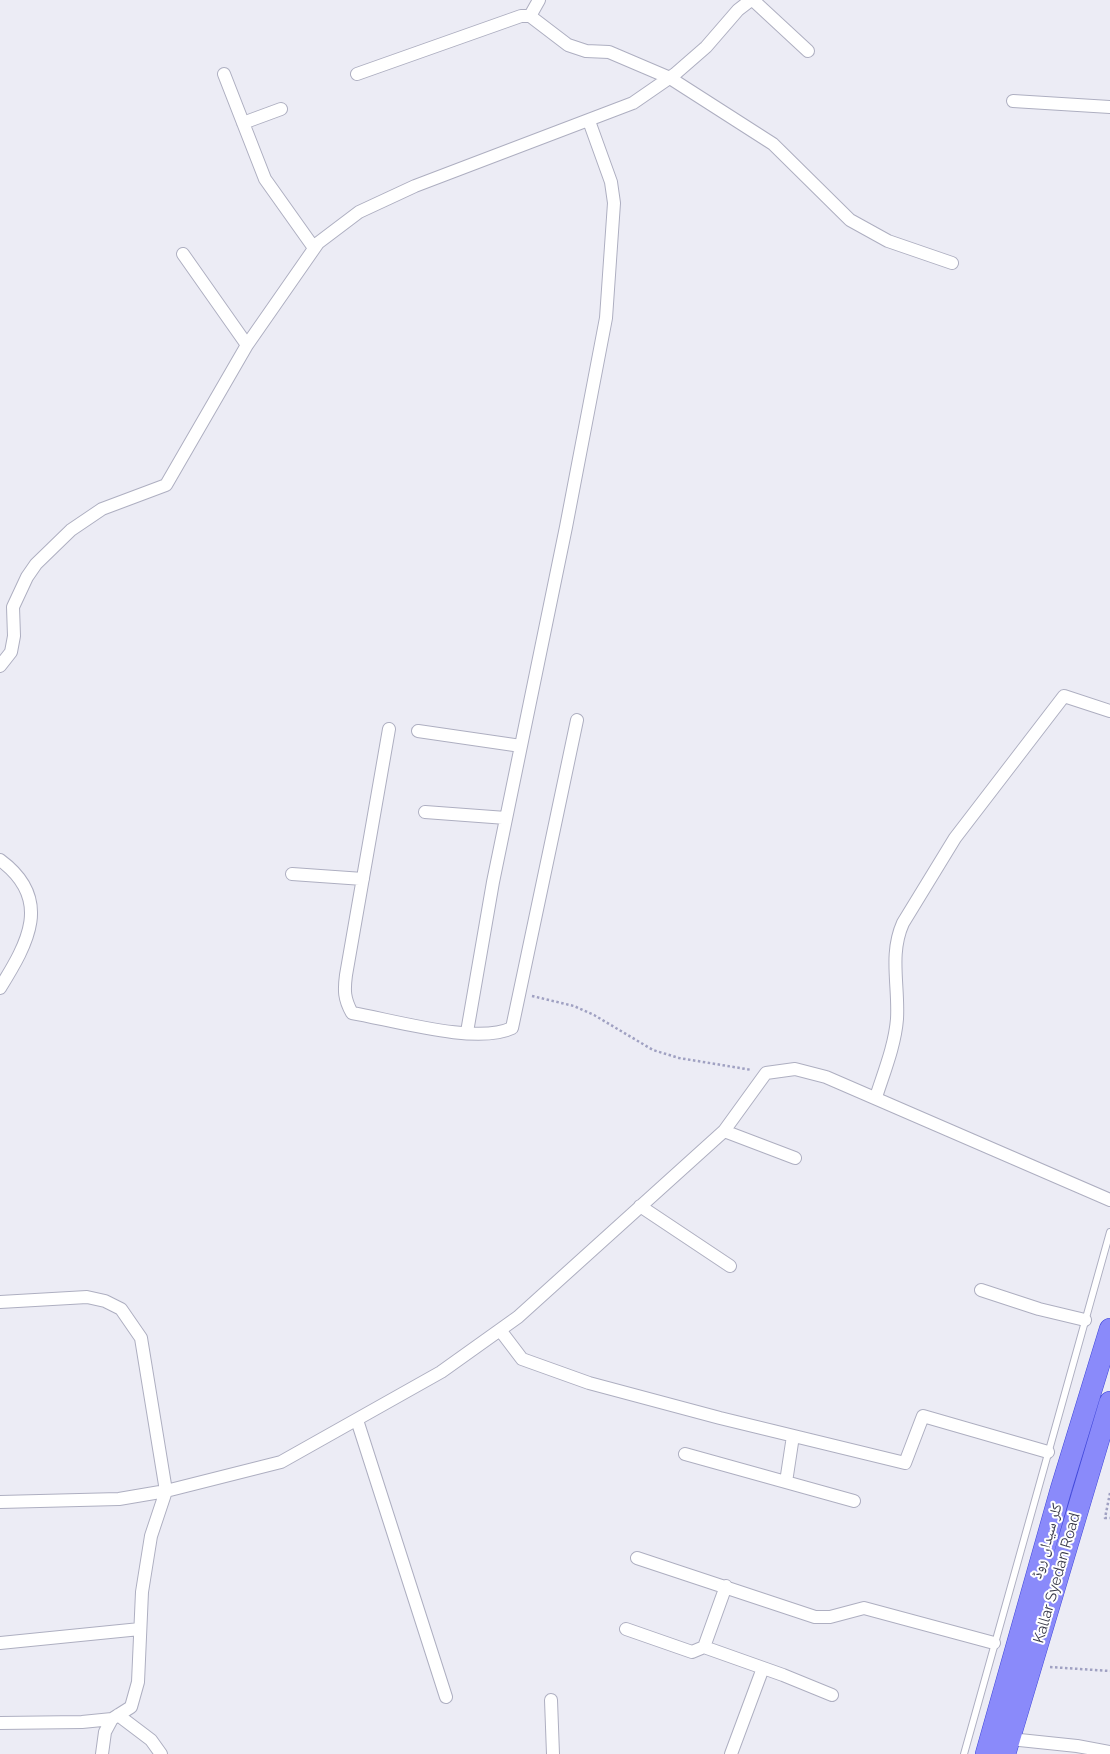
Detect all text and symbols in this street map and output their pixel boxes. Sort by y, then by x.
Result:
street label: کلر سیداں روڈ [1028,1501,1066,1581]
street label: Kallar Syedan Road [1030,1511,1084,1645]

